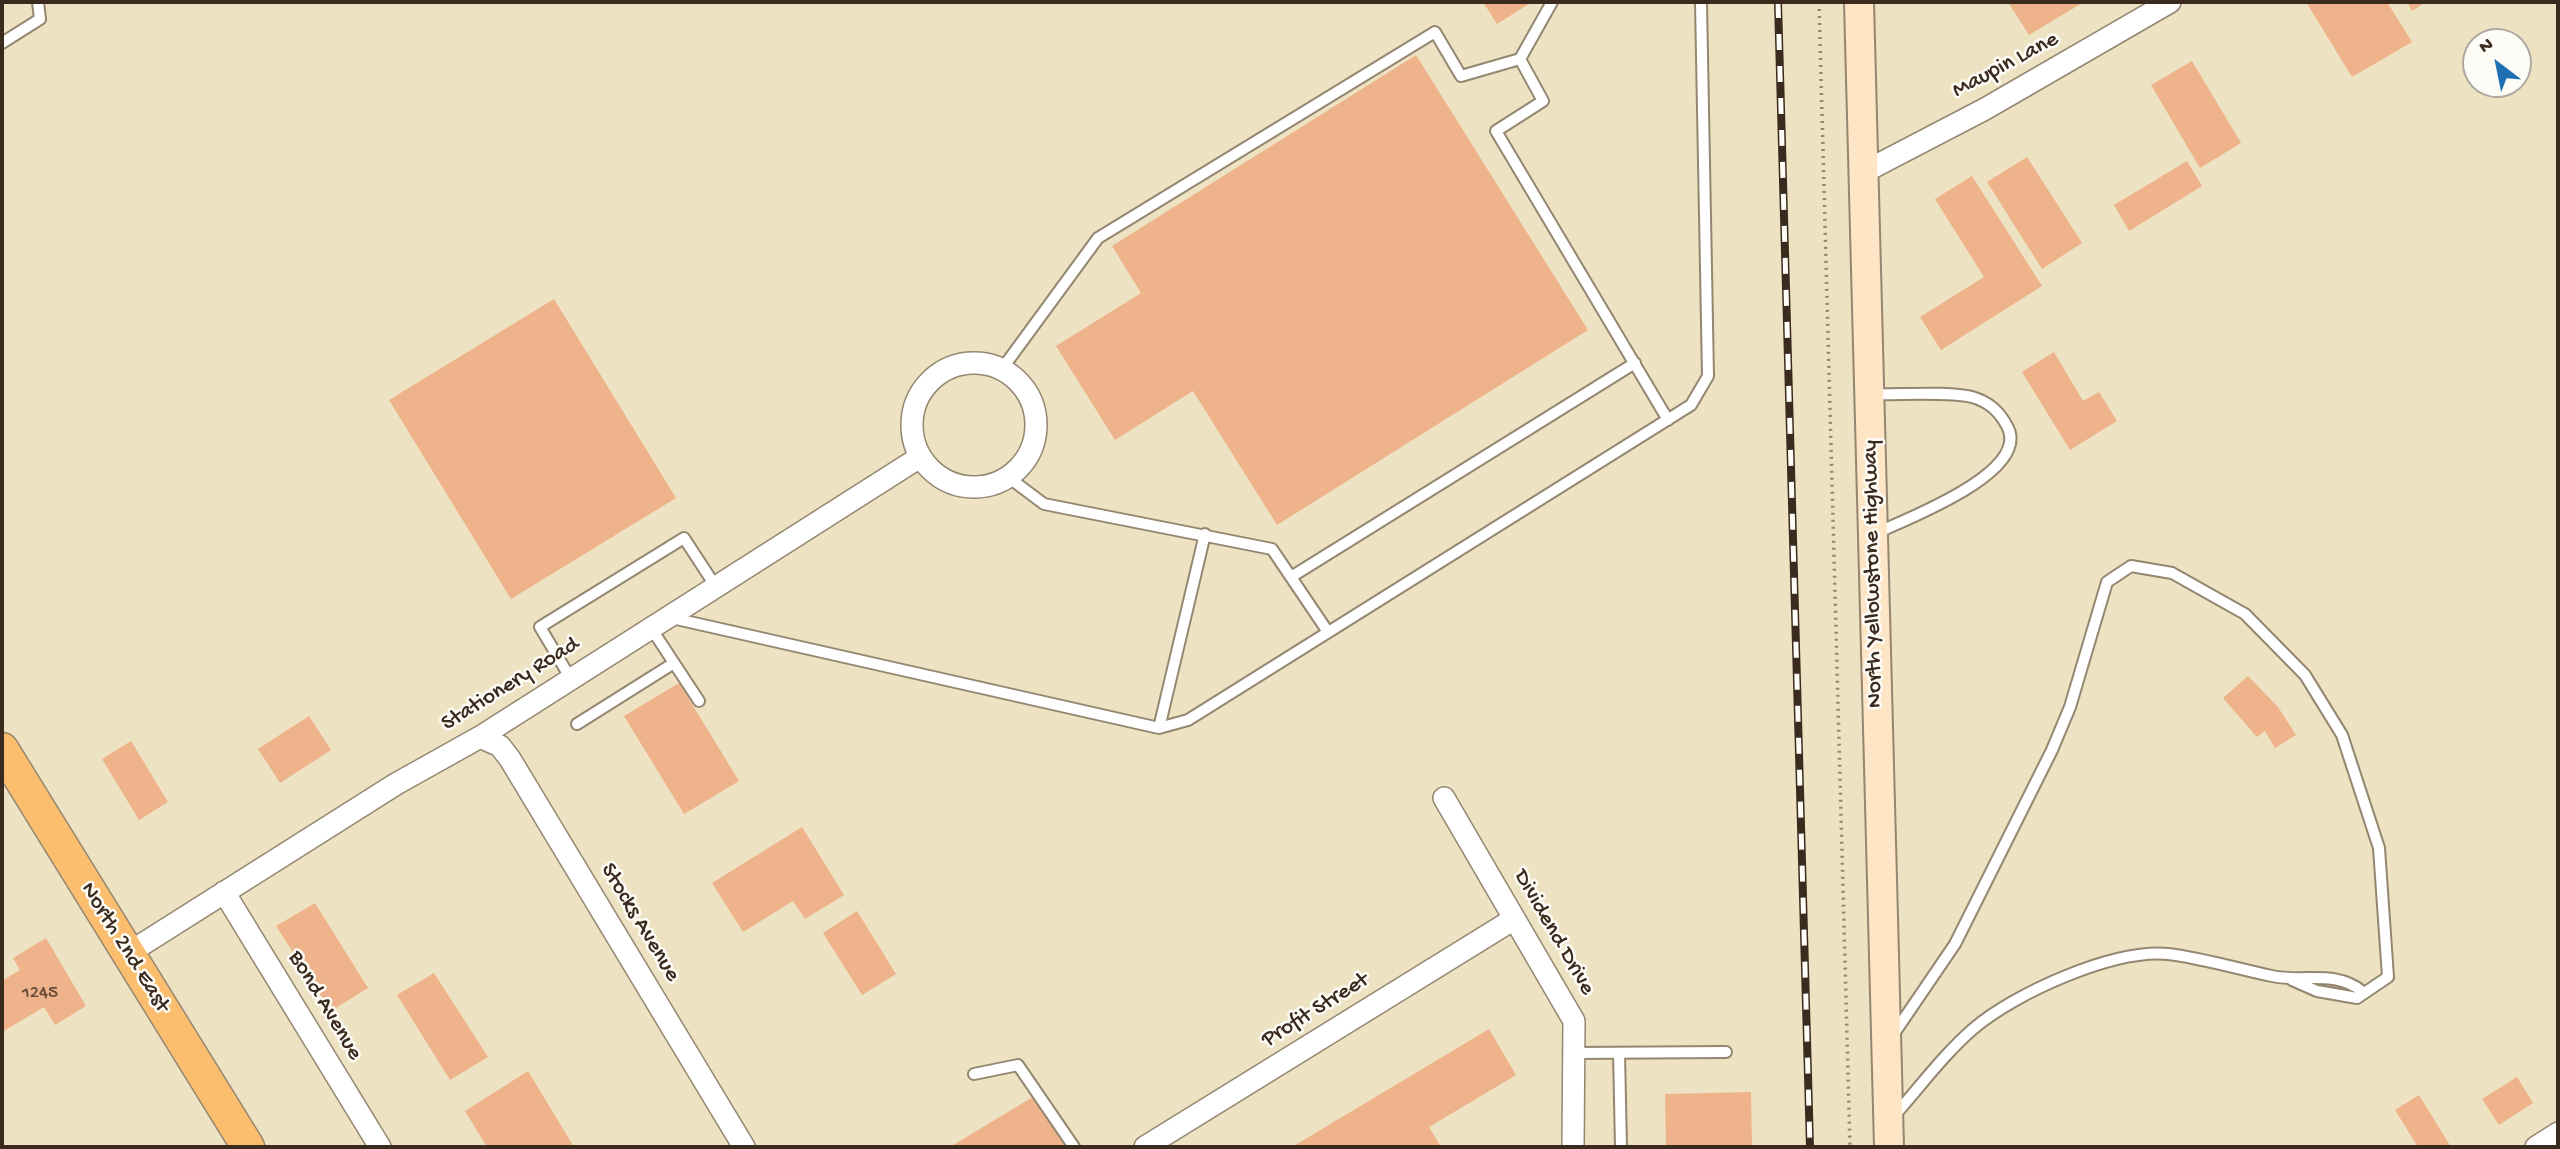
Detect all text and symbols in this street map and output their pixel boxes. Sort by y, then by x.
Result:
street label: Maupin Lane [1948,27,2064,105]
north arrow [2462,28,2532,98]
text: N [2475,33,2498,60]
street label: North Yellowstone Highway [1858,440,1890,708]
street label: Stationery Road [437,632,585,738]
street label: Stocks Avenue [593,859,685,987]
street label: Dividend Drive [1506,865,1600,1001]
street label: North 2nd East [73,878,175,1018]
street label: Bond Avenue [281,946,367,1066]
street label: Profit Street [1257,967,1375,1055]
house number: 1245 [22,983,58,1005]

